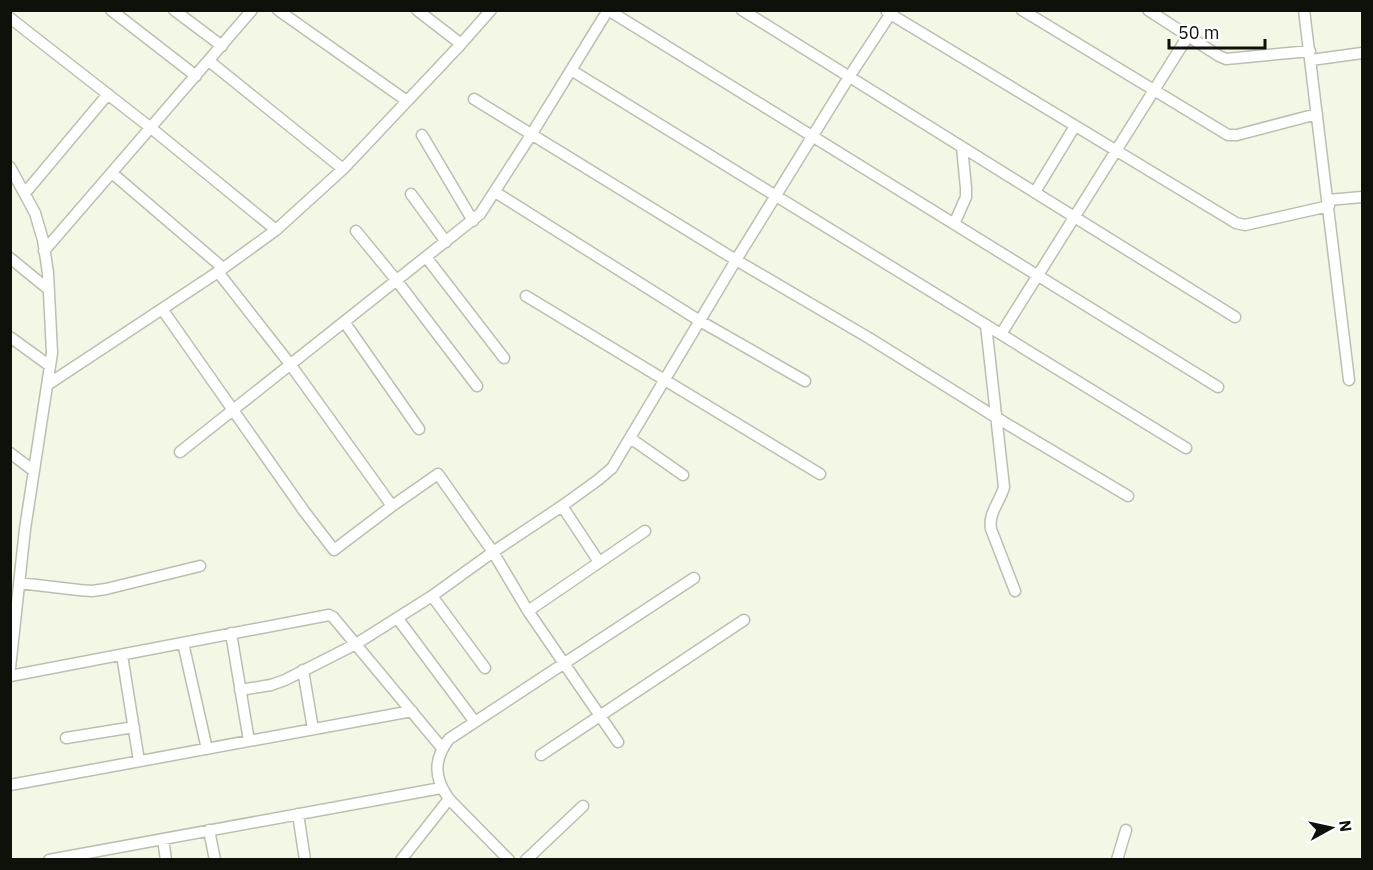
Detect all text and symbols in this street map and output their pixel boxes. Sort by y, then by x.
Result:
scale bar [1169,12,1265,50]
text: 50 m [1178,21,1220,44]
north arrow [1301,798,1361,858]
text: N [1335,819,1357,833]

